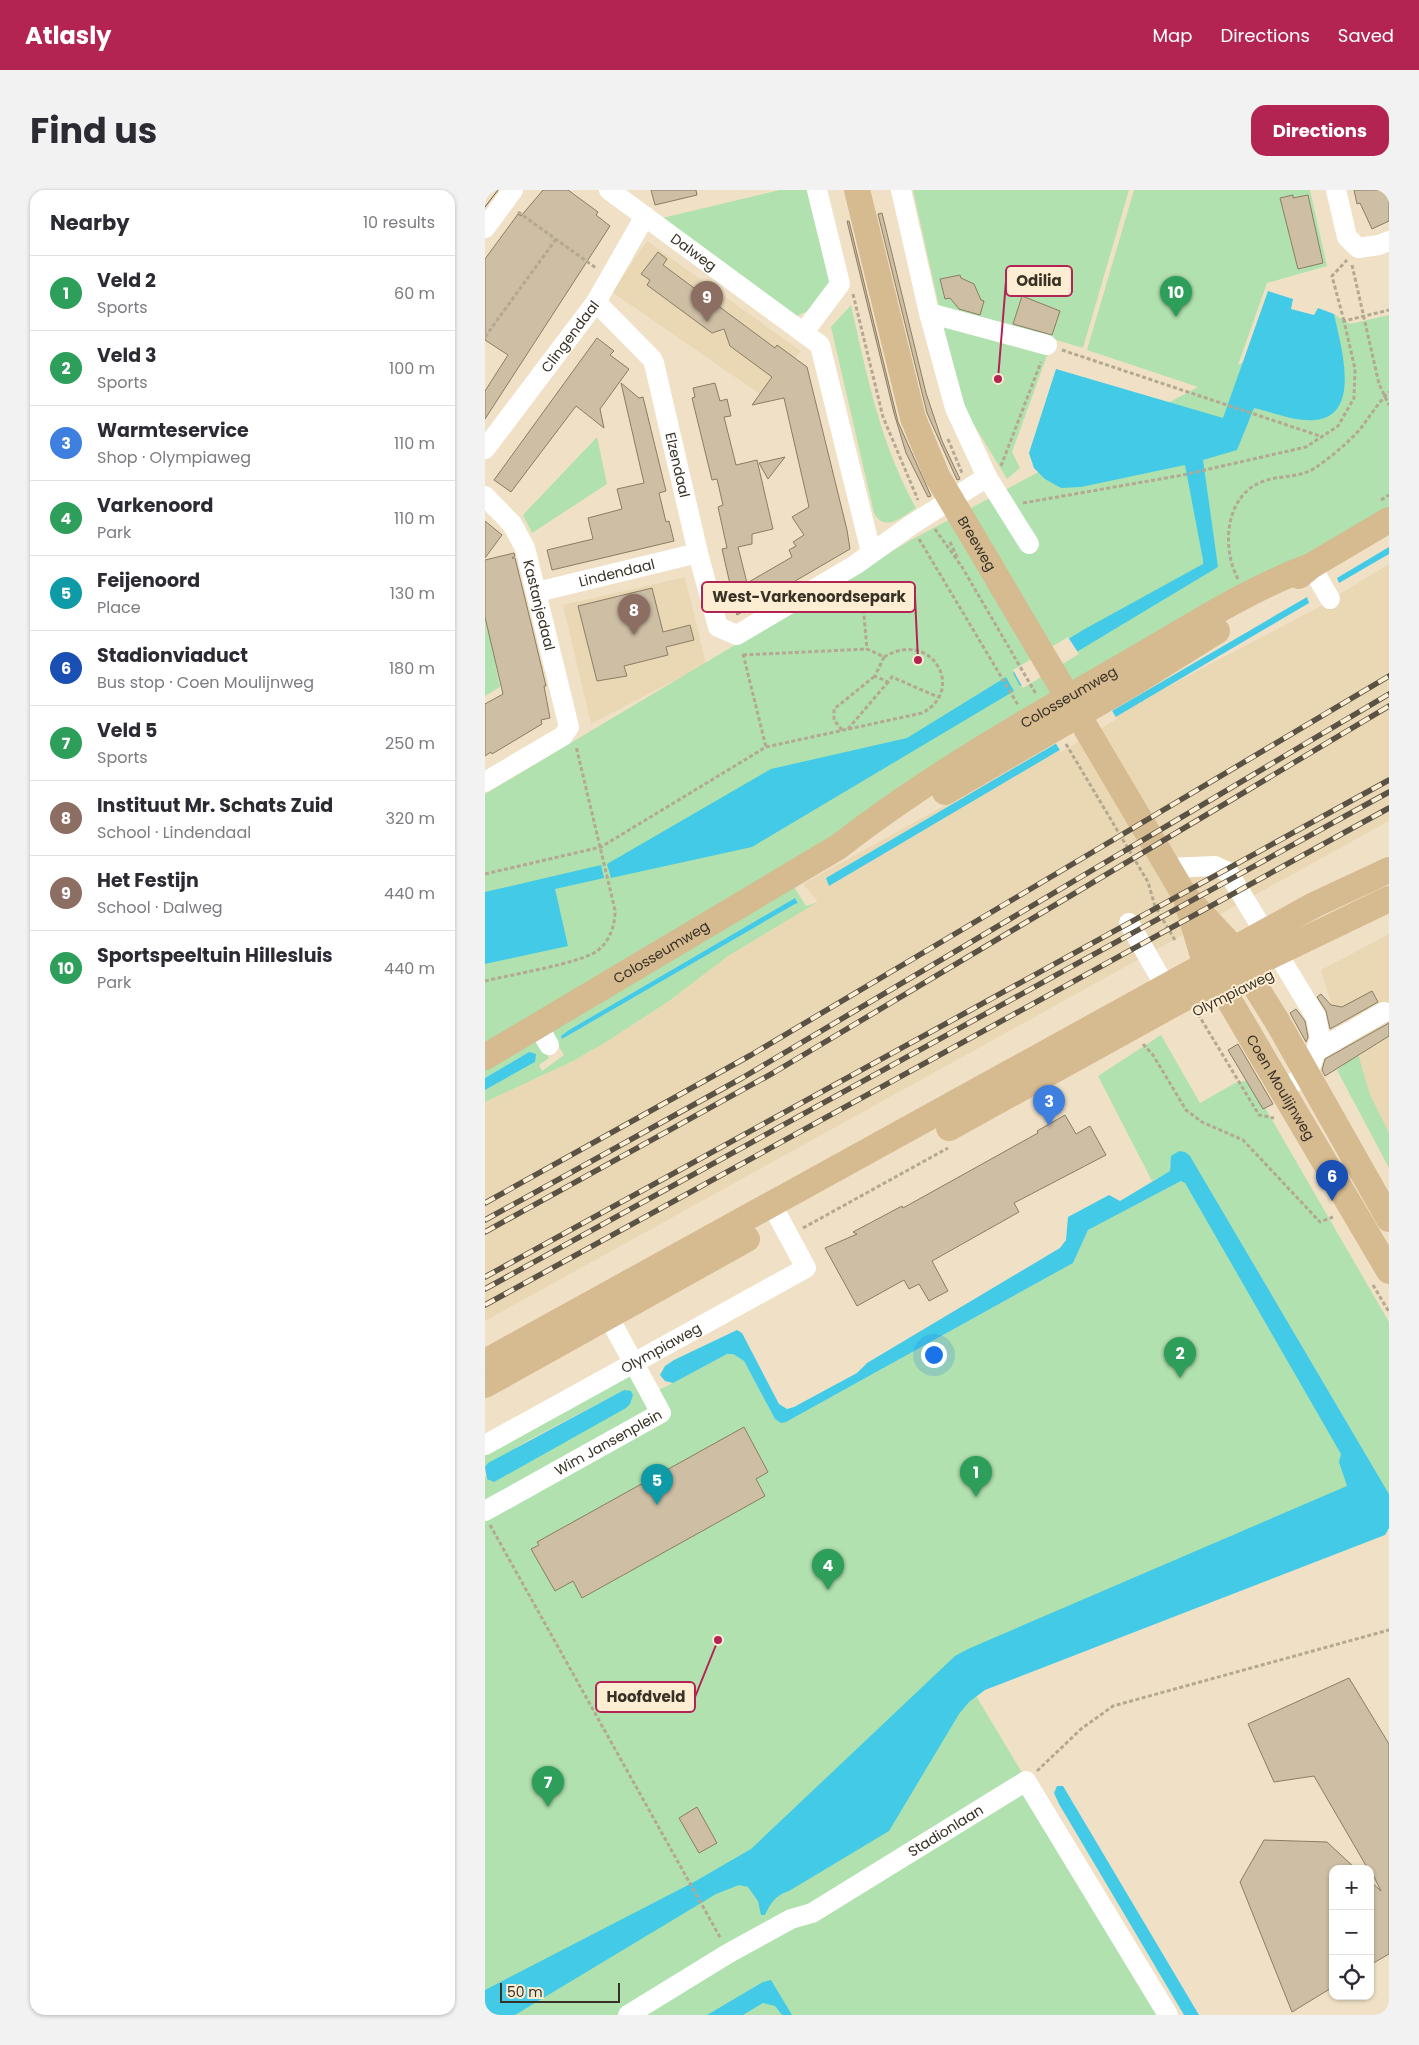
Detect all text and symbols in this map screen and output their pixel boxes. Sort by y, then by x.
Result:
text: Atlasly [25,19,111,52]
text: Map [1153,23,1192,48]
text: Directions [1220,23,1310,48]
text: Saved [1338,23,1394,48]
button: Directions [1251,105,1389,156]
text: Find us [30,106,157,155]
text: Nearby [50,208,130,237]
text: 10 results [363,211,435,234]
street label: Dalweg [667,229,721,276]
callout: Odilia [1006,266,1072,296]
text: Veld 2 [97,267,156,294]
text: Odilia [1016,270,1062,291]
pin: 10 [1160,276,1192,317]
pin: 9 [691,281,723,322]
text: 1 [63,282,69,305]
text: 60 m [394,282,435,305]
text: Sports [97,296,148,319]
street label: Clingendaal [536,296,604,377]
text: Veld 3 [97,342,157,369]
text: 2 [61,357,71,380]
text: 100 m [389,357,435,380]
text: Sports [97,371,148,394]
text: Warmteservice [97,417,249,444]
street label: Elzendaal [660,430,695,500]
text: 3 [61,432,71,455]
text: 110 m [394,432,435,455]
text: Shop · Olympiaweg [97,446,251,469]
text: Varkenoord [97,492,213,519]
text: 4 [61,507,71,530]
text: 110 m [394,507,435,530]
street label: Breeweg [953,512,1001,575]
text: Park [97,521,131,544]
street label: Lindendaal [577,554,657,592]
street label: Kastanjedaal [518,558,560,653]
text: Feijenoord [97,567,200,594]
text: 5 [61,582,71,605]
text: 130 m [390,582,435,605]
callout: West-Varkenoordsepark [702,582,915,612]
text: West-Varkenoordsepark [712,586,907,607]
pin: 8 [618,594,650,635]
text: Place [97,596,141,619]
text: Stadionviaduct [97,642,248,669]
text: 6 [61,657,71,680]
text: 180 m [389,657,435,680]
street label: Colosseumweg [1017,661,1121,733]
text: Bus stop · Coen Moulijnweg [97,671,314,694]
text: Veld 5 [97,717,157,744]
text: 7 [62,732,70,755]
text: 250 m [385,732,435,755]
text: Sports [97,746,148,769]
text: Instituut Mr. Schats Zuid [97,792,333,819]
text: 8 [61,807,71,830]
text: 320 m [386,807,435,830]
text: School · Lindendaal [97,821,251,844]
text: Het Festijn [97,867,199,894]
text: 9 [61,882,71,905]
text: 440 m [384,882,435,905]
text: School · Dalweg [97,896,223,919]
street label: Colosseumweg [609,916,713,989]
text: Sportspeeltuin Hillesluis [97,942,333,969]
text: 10 [58,957,74,980]
text: 440 m [384,957,435,980]
street label: Olympiaweg [1189,965,1277,1021]
text: Park [97,971,131,994]
street label: Coen Moulijnweg [1241,1031,1320,1144]
pin: 3 [1033,1085,1065,1126]
pin: 6 [1316,1160,1348,1201]
street label: Olympiaweg [617,1318,705,1378]
pin: 2 [1164,1337,1196,1378]
your location [921,1342,947,1368]
street label: Wim Jansenplein [551,1404,666,1480]
pin: 1 [960,1456,992,1497]
pin: 5 [641,1464,673,1505]
pin: 4 [812,1549,844,1590]
callout: Hoofdveld [596,1682,695,1712]
text: Hoofdveld [607,1686,685,1707]
pin: 7 [532,1766,564,1807]
street label: Stadionlaan [904,1800,987,1861]
map controls [1329,1865,1374,2000]
button: + [1329,1865,1374,1910]
button: − [1329,1910,1374,1955]
button: locate [1329,1955,1374,2000]
scale bar [500,1980,620,2003]
text: 50 m [507,1982,543,2002]

